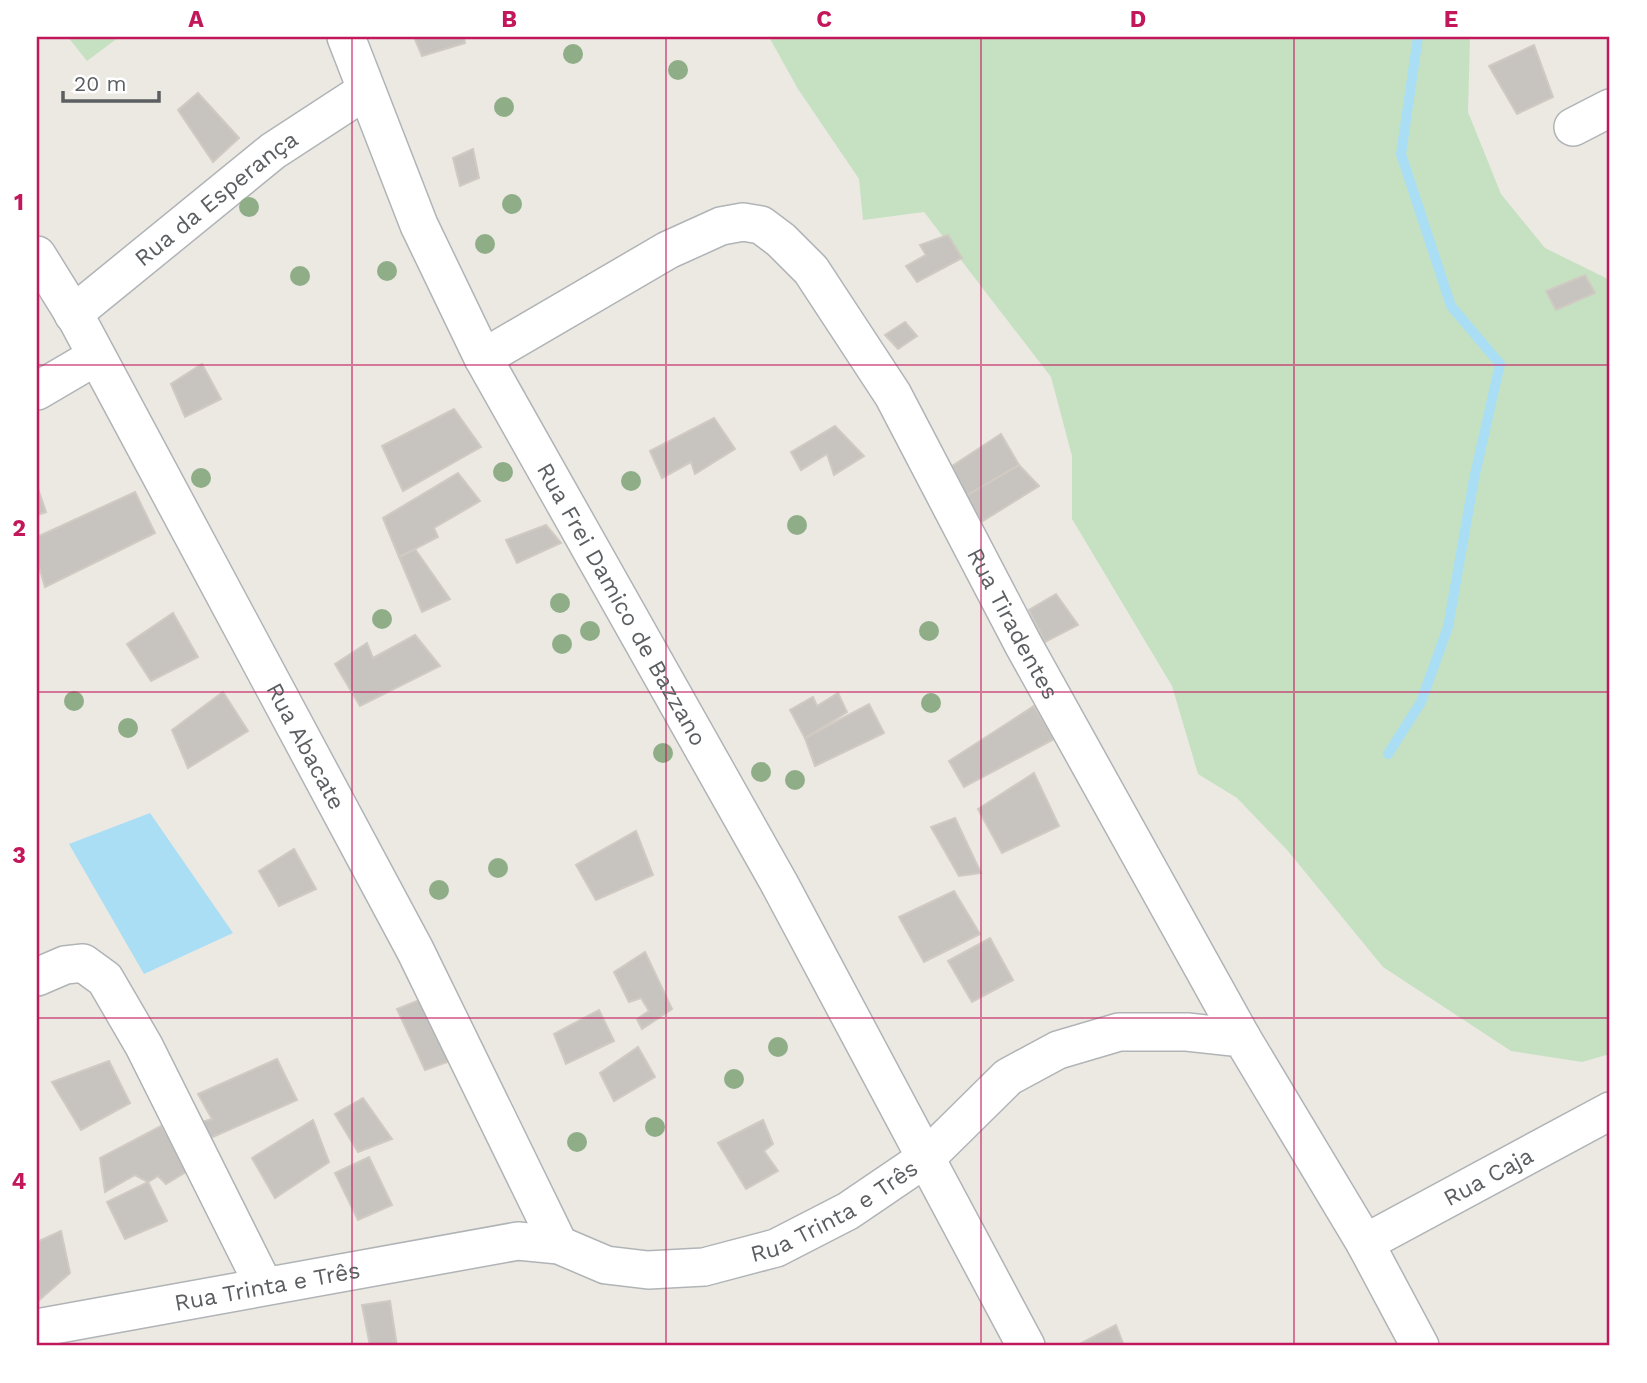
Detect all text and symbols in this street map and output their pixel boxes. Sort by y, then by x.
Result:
text: A [188,6,204,33]
text: B [501,6,517,33]
text: C [816,6,832,33]
text: D [1130,6,1146,33]
text: E [1444,6,1458,33]
scale bar [63,60,159,104]
text: 20 m [74,71,126,96]
street label: Rua da Esperança [129,125,303,272]
text: 1 [14,189,24,216]
street label: Rua Frei Damico de Bazzano [531,458,712,750]
text: 2 [12,515,26,542]
street label: Rua Tiradentes [962,543,1064,704]
street label: Rua Abacate [261,678,351,814]
text: 3 [12,842,26,869]
street label: Rua Caja [1439,1142,1538,1212]
street label: Rua Trinta e Três [747,1154,923,1268]
text: 4 [12,1168,27,1195]
street label: Rua Trinta e Três [172,1256,362,1316]

